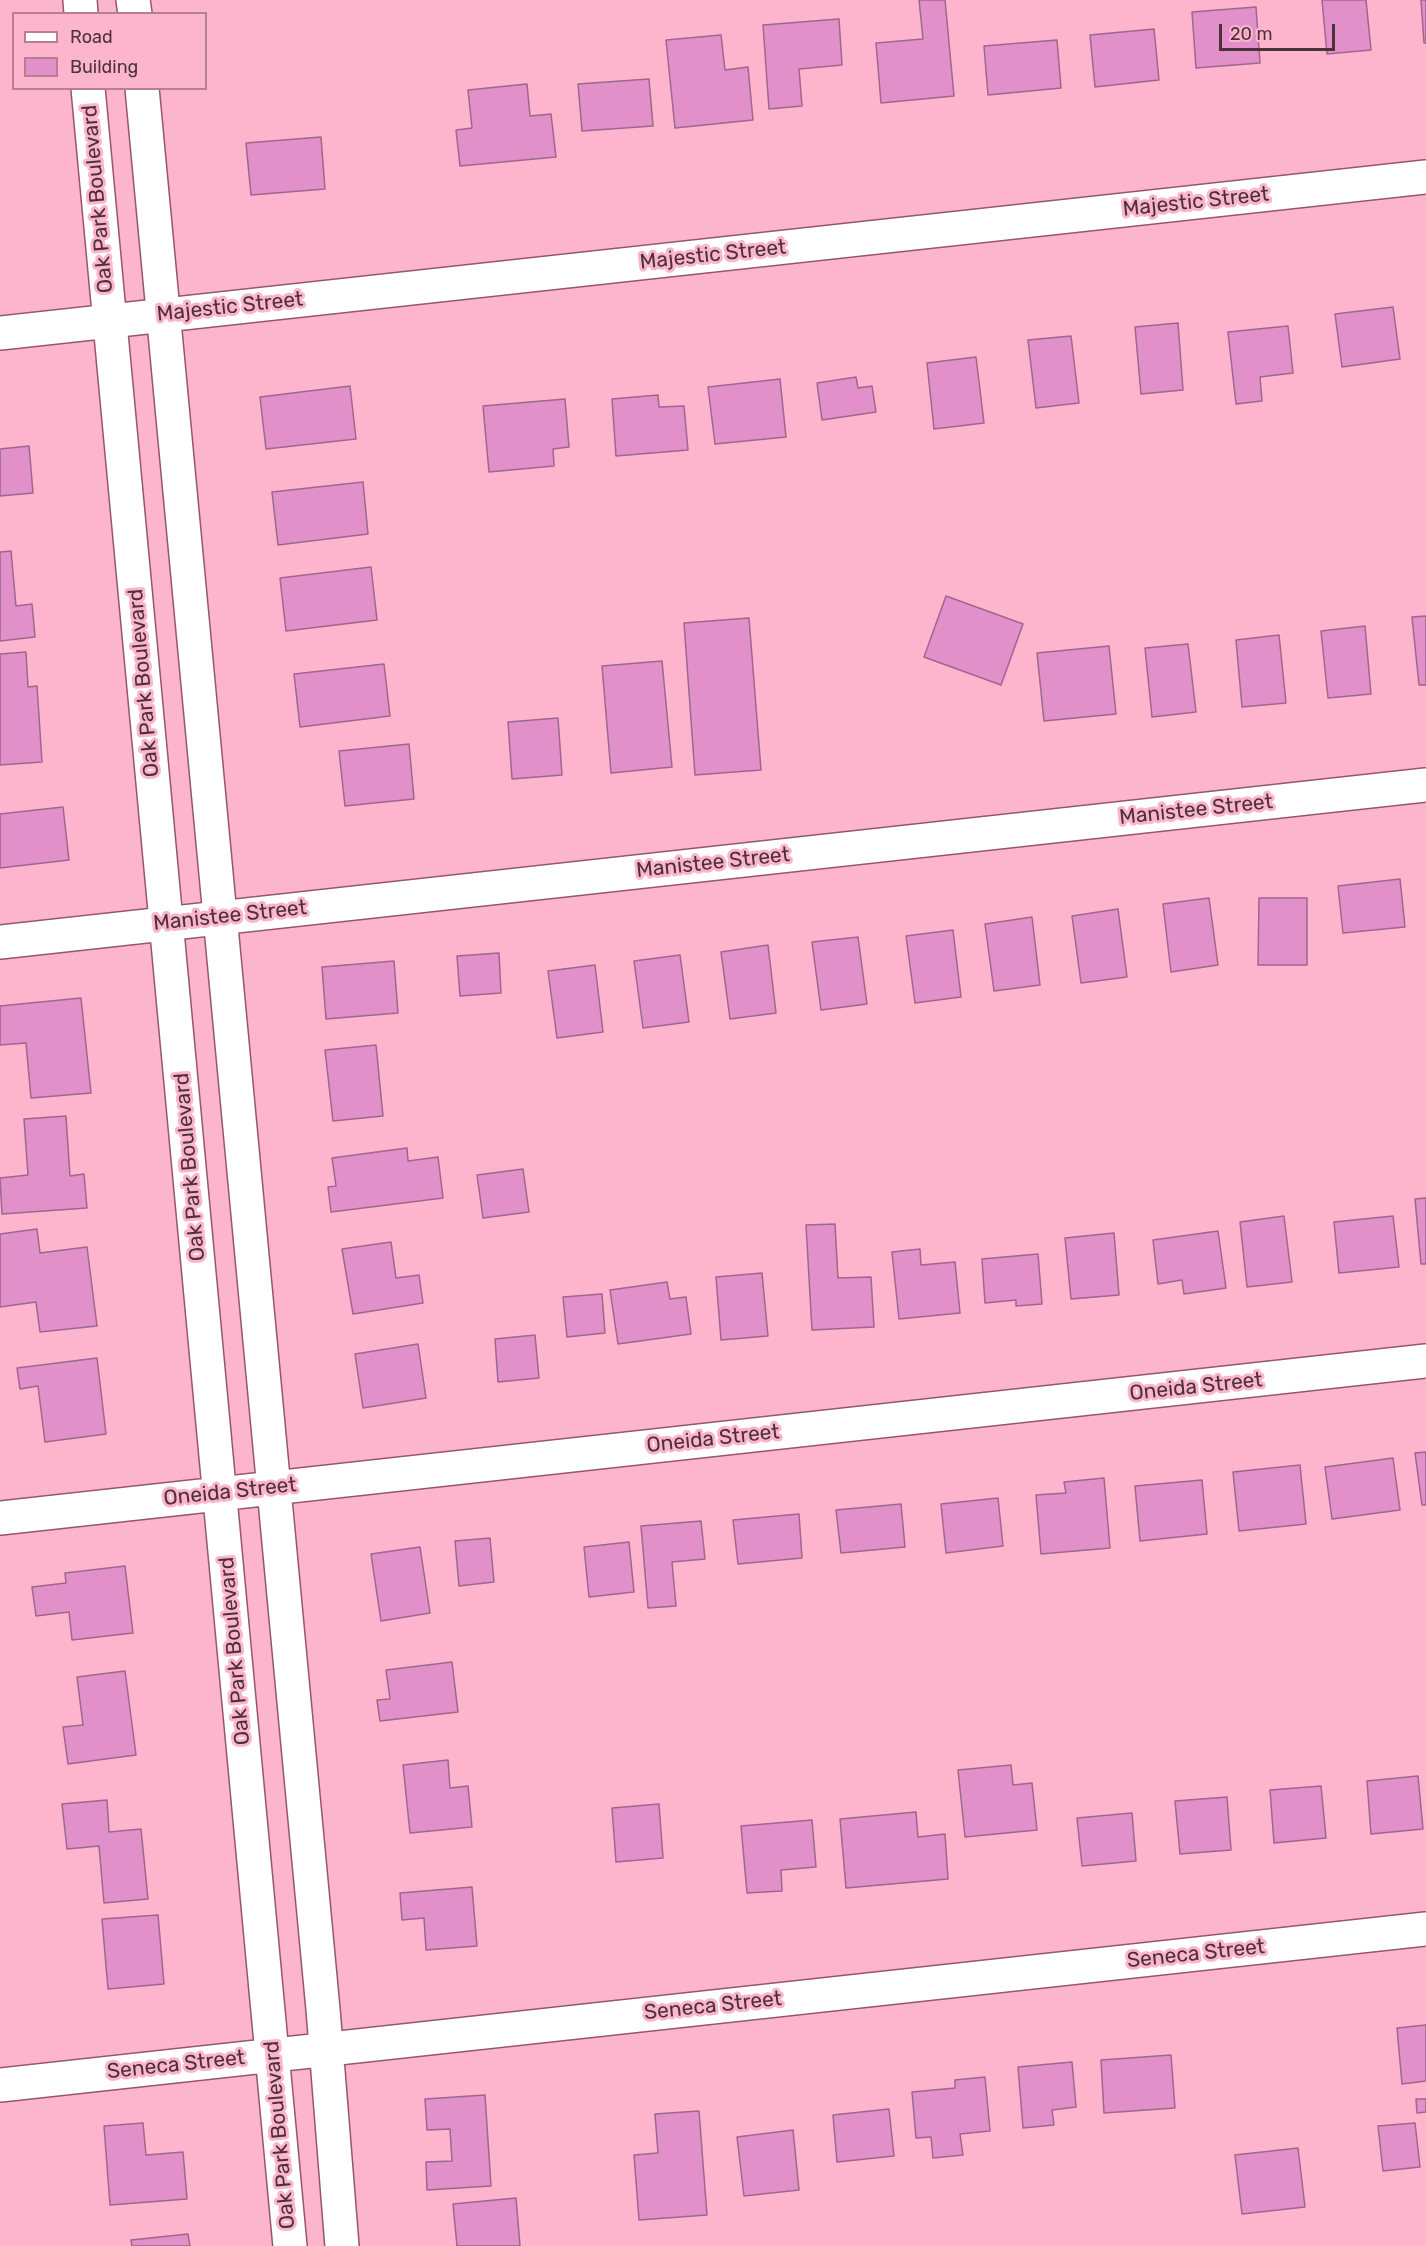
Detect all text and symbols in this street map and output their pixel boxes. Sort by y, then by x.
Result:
legend [12,12,207,90]
scale bar [1222,12,1338,50]
text: 20 m [1230,23,1272,45]
text: Road [70,26,113,48]
text: Building [70,56,138,78]
street label: Oak Park Boulevard [77,104,119,294]
street label: Majestic Street [1122,182,1270,222]
street label: Majestic Street [639,235,787,275]
street label: Majestic Street [156,287,304,327]
street label: Oak Park Boulevard [123,588,165,778]
street label: Manistee Street [1118,789,1274,831]
street label: Manistee Street [635,842,791,884]
street label: Manistee Street [152,895,308,937]
street label: Oak Park Boulevard [169,1072,211,1262]
street label: Oneida Street [1128,1367,1264,1407]
street label: Oneida Street [645,1419,781,1459]
street label: Oneida Street [162,1472,298,1512]
street label: Oak Park Boulevard [214,1556,256,1746]
street label: Seneca Street [1126,1934,1266,1974]
street label: Seneca Street [643,1986,783,2026]
street label: Oak Park Boulevard [259,2040,301,2230]
street label: Seneca Street [106,2045,246,2085]

